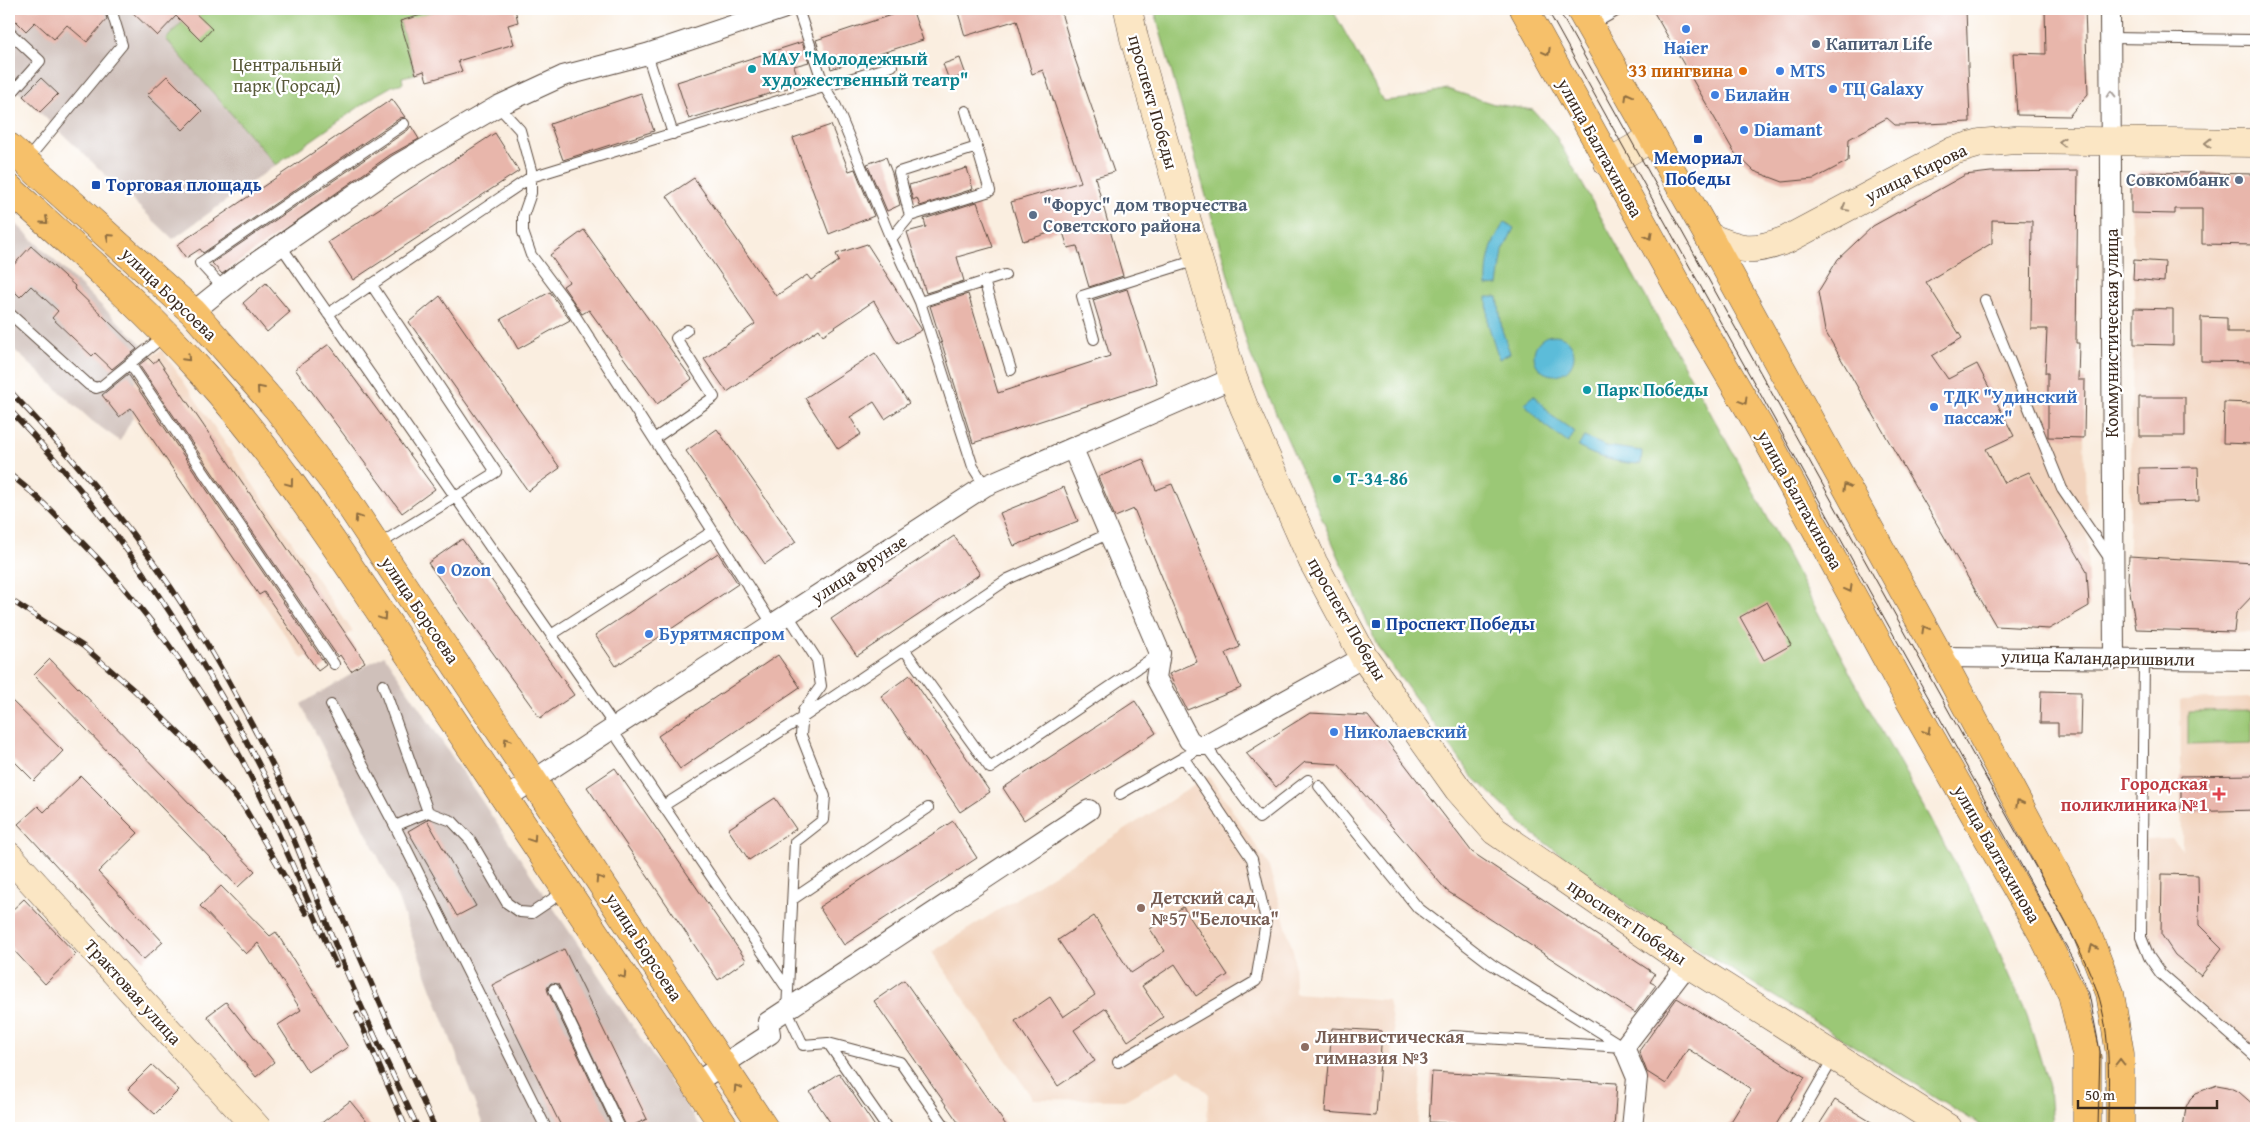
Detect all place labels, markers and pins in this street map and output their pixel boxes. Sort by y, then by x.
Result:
marker: Haier [1680,23,1692,35]
place label: Капитал Life [1826,30,1933,57]
place label: Haier [1664,34,1709,61]
marker: Капитал Life [1810,38,1822,50]
place label: МАУ "Молодежный художественный театр" [762,45,968,93]
place label: 33 пингвина [1628,57,1734,84]
place label: MTS [1790,57,1826,84]
marker: МАУ "Молодежный художественный театр" [746,63,758,75]
marker: 33 пингвина [1737,65,1749,77]
marker: MTS [1774,65,1786,77]
place label: ТЦ Galaxy [1843,75,1924,102]
place label: Билайн [1725,81,1790,108]
marker: ТЦ Galaxy [1827,83,1839,95]
marker: Билайн [1709,89,1721,101]
place label: Diamant [1754,116,1823,143]
marker: Diamant [1738,124,1750,136]
marker: Мемориал Победы [1692,133,1704,145]
place label: Мемориал Победы [1654,144,1743,192]
place label: Совкомбанк [2126,166,2230,193]
place label: Торговая площадь [106,171,262,198]
marker: Совкомбанк [2233,174,2245,186]
marker: Торговая площадь [90,179,102,191]
place label: "Форус" дом творчества Советского района [1043,191,1248,239]
marker: "Форус" дом творчества Советского района [1027,209,1039,221]
place label: Парк Победы [1597,376,1708,403]
place label: ТДК "Удинский пассаж" [1944,383,2078,431]
marker: Парк Победы [1581,384,1593,396]
marker: ТДК "Удинский пассаж" [1928,401,1940,413]
place label: T-34-86 [1347,465,1408,492]
marker: T-34-86 [1331,473,1343,485]
place label: Ozon [451,556,491,583]
marker: Ozon [435,564,447,576]
place label: Проспект Победы [1386,610,1535,637]
marker: Проспект Победы [1370,618,1382,630]
place label: Бурятмяспром [659,620,785,647]
marker: Бурятмяспром [643,628,655,640]
place label: Николаевский [1344,718,1467,745]
marker: Николаевский [1328,726,1340,738]
place label: Городская поликлиника №1 [2061,770,2208,818]
marker: Городская поликлиника №1 [2212,787,2226,801]
place label: Детский сад №57 "Белочка" [1150,884,1279,932]
marker: Детский сад №57 "Белочка" [1135,902,1147,914]
place label: Лингвистическая гимназия №3 [1315,1023,1465,1071]
marker: Лингвистическая гимназия №3 [1299,1041,1311,1053]

